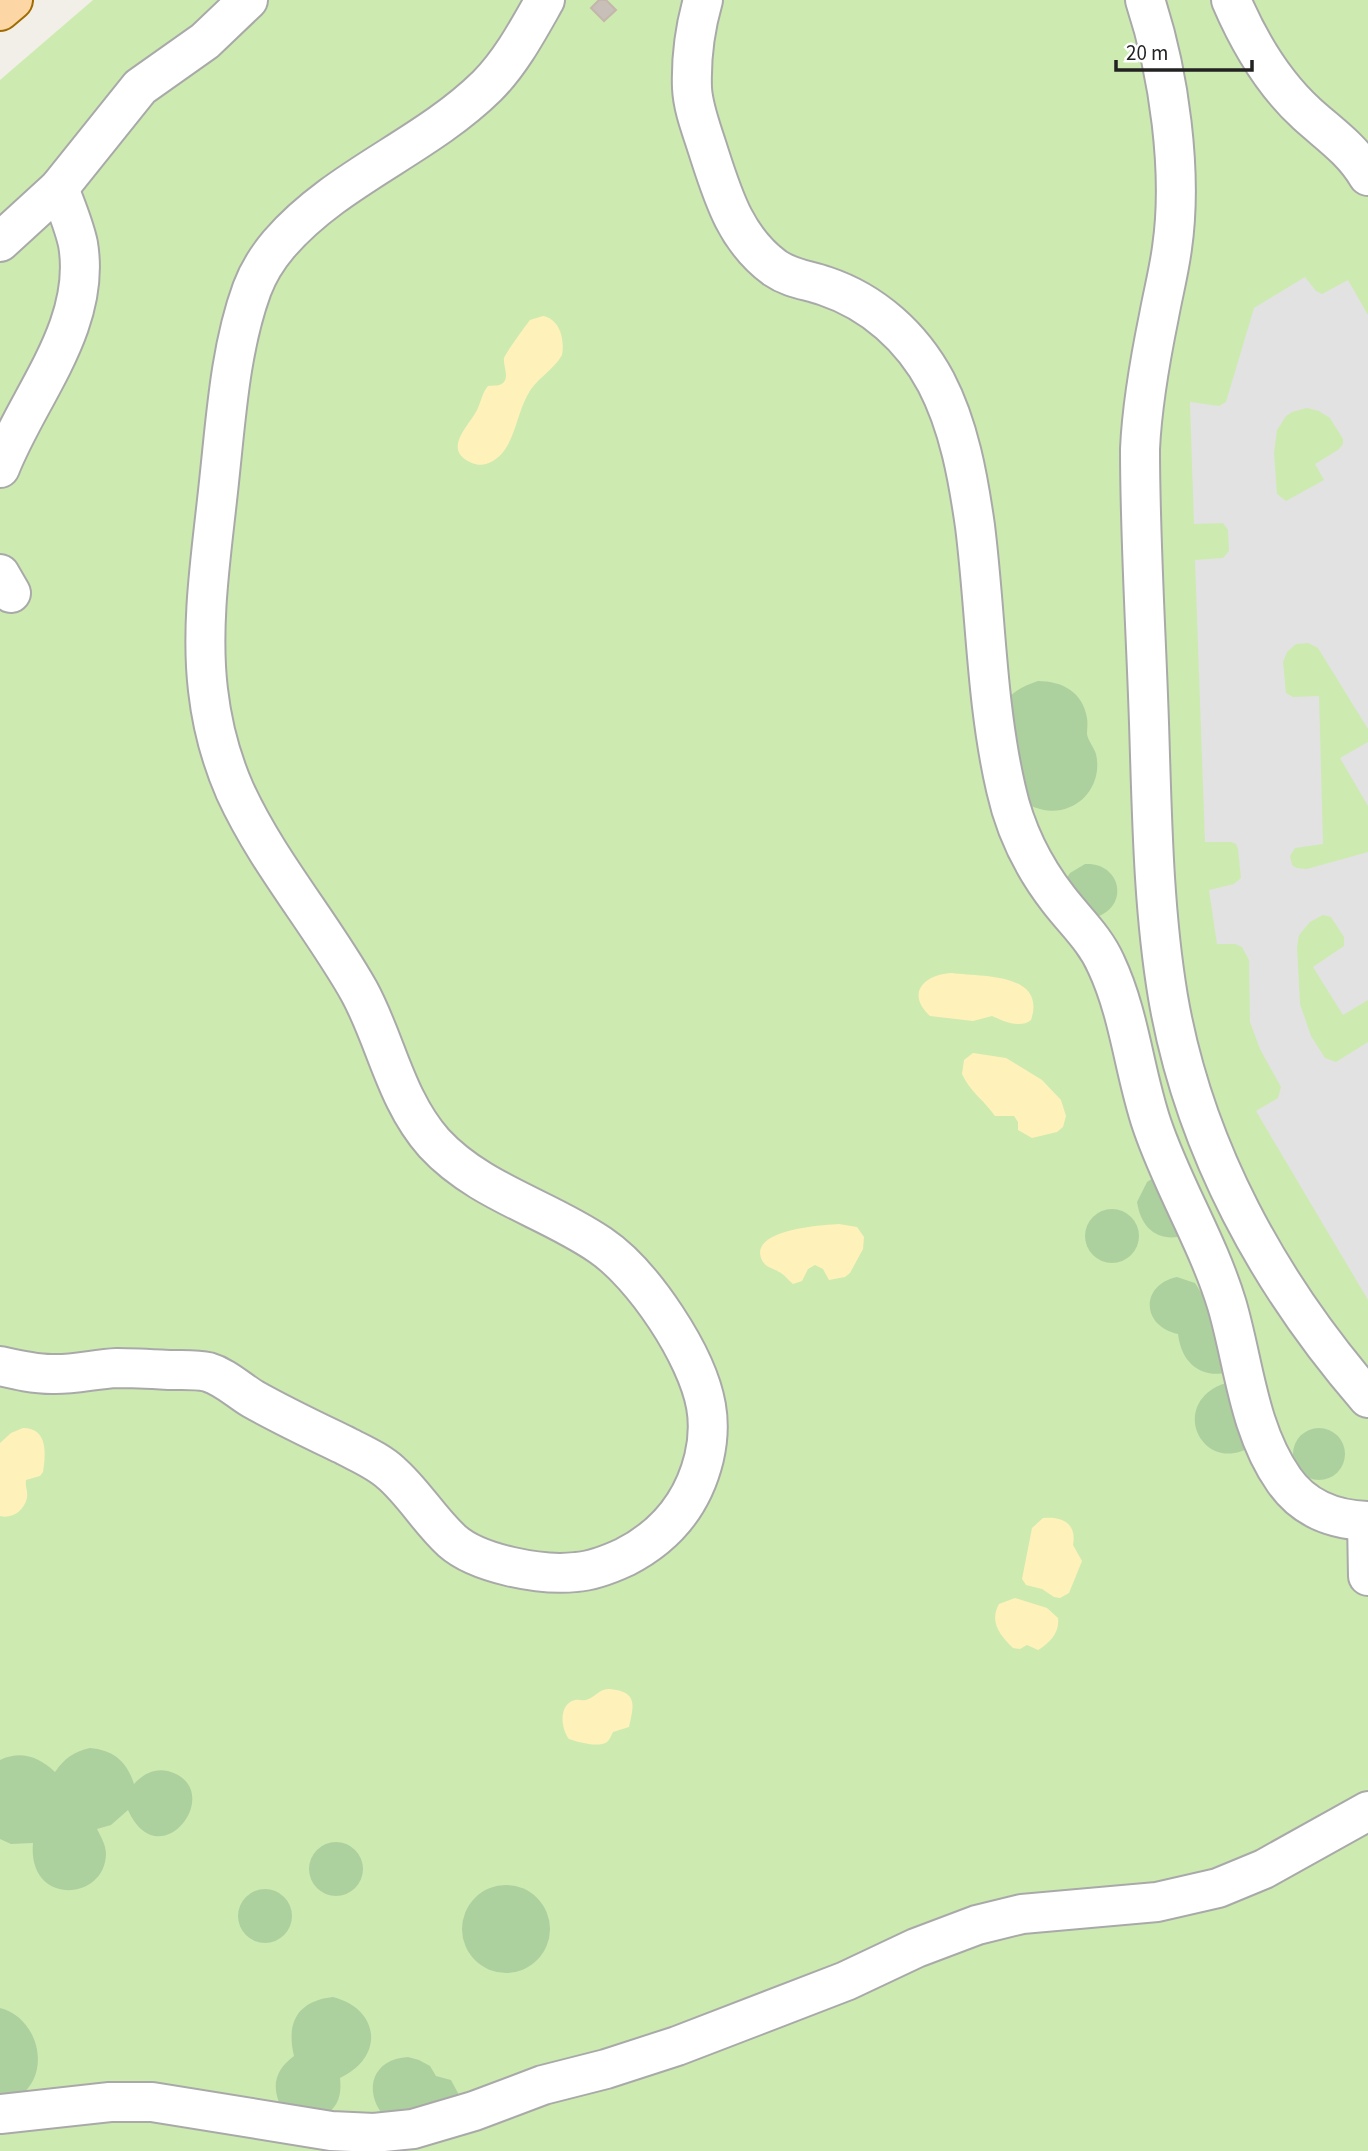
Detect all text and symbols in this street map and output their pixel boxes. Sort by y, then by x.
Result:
scale bar [1116,28,1252,72]
text: 20 m [1126,38,1168,68]

